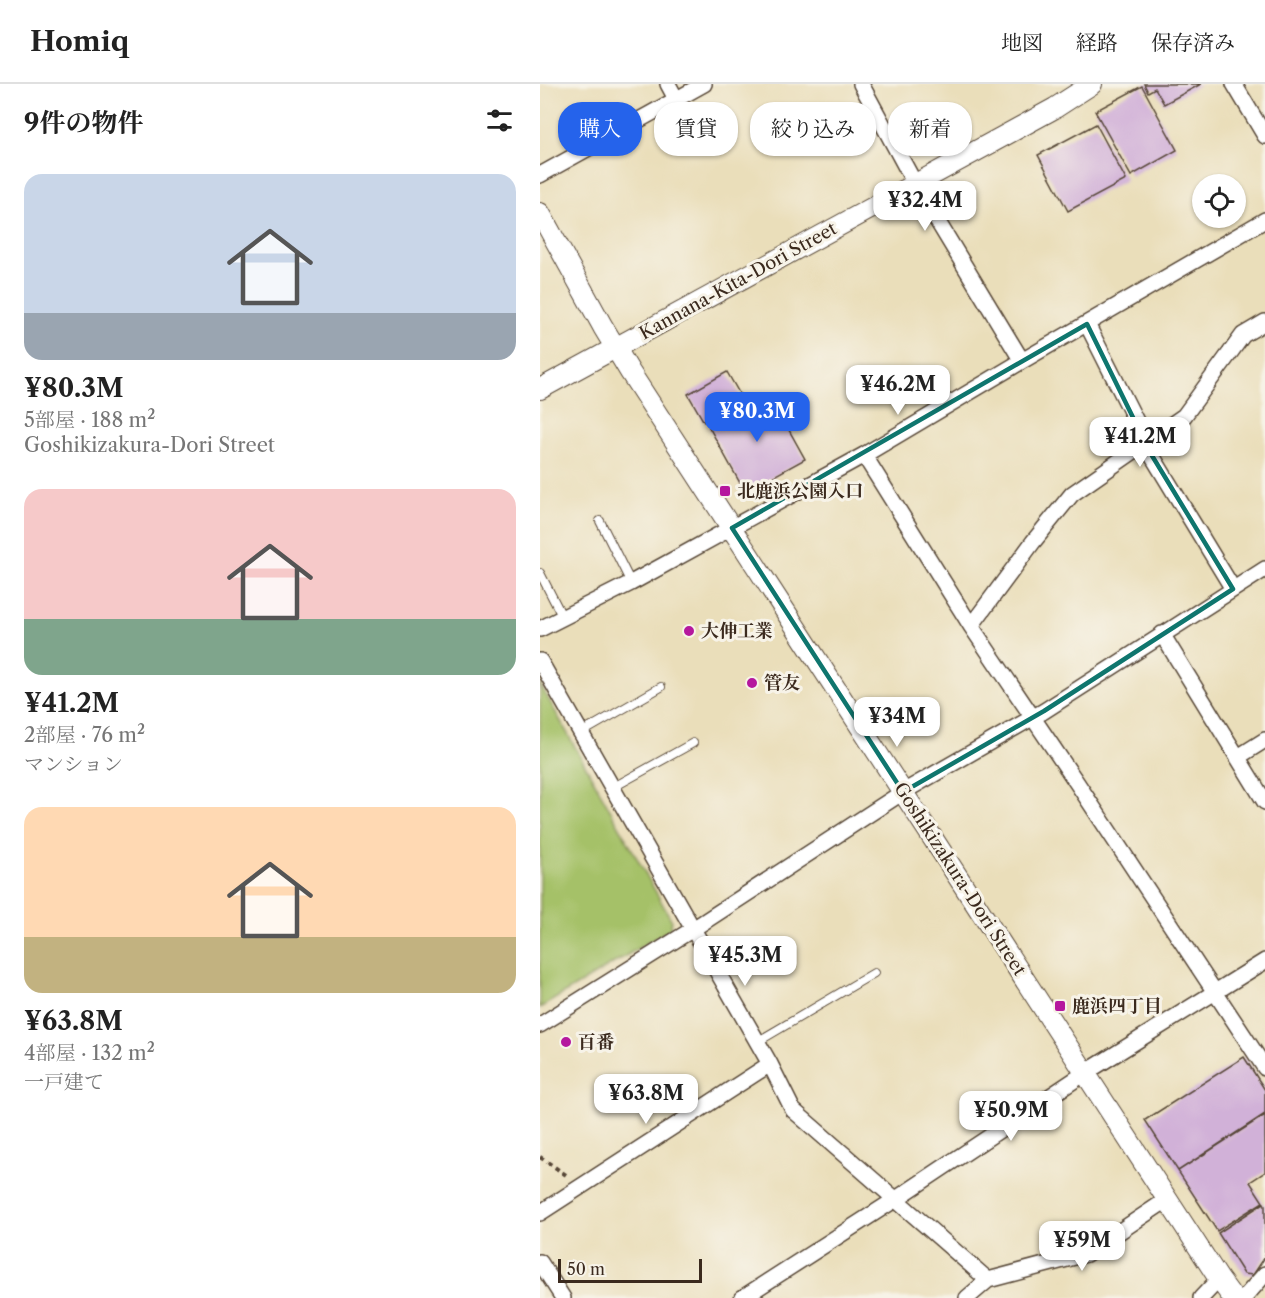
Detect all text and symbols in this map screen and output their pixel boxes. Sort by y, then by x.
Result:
text: Homiq [30,24,129,58]
text: 地図 [1001,30,1043,55]
text: 経路 [1076,30,1118,55]
text: 保存済み [1151,30,1235,55]
chip: 購入 [558,102,642,156]
chip: 賃貸 [654,102,738,156]
chip: 絞り込み [750,102,876,156]
chip: 新着 [888,102,972,156]
icon: filters [483,104,516,137]
text: 9件の物件 [24,107,144,139]
map controls [1192,174,1246,228]
button: locate [1192,174,1246,228]
pin: ¥32.4M [876,181,974,232]
text: ¥32.4M [887,188,963,212]
icon: home [216,213,324,321]
street label: Kannana-Kita-Dori Street [635,217,841,345]
pin: ¥46.2M [849,365,947,416]
text: ¥80.3M [24,372,124,404]
text: ¥46.2M [860,372,936,396]
pin: ¥80.3M [708,392,806,443]
text: ¥80.3M [719,399,795,423]
text: 5部屋 · 188 m² [24,408,155,432]
pin: ¥41.2M [1091,417,1189,468]
text: ¥41.2M [1103,424,1177,448]
text: Goshikizakura-Dori Street [24,433,275,457]
place label: 北鹿浜公園入口 [737,480,863,502]
marker: 北鹿浜公園入口 [718,484,732,498]
icon: home [216,528,324,636]
place label: 大伸工業 [701,620,773,642]
marker: 大伸工業 [682,624,696,638]
place label: 管友 [764,672,800,694]
marker: 管友 [745,676,759,690]
text: ¥41.2M [24,687,119,719]
pin: ¥34M [861,697,933,748]
text: ¥34M [868,704,926,728]
text: 2部屋 · 76 m² [24,723,145,747]
text: マンション [24,752,123,776]
street label: Goshikizakura-Dori Street [889,778,1031,980]
icon: home [216,846,324,954]
pin: ¥45.3M [696,936,794,987]
text: ¥45.3M [708,943,782,967]
place label: 鹿浜四丁目 [1072,995,1162,1017]
marker: 鹿浜四丁目 [1053,999,1067,1013]
text: ¥63.8M [24,1005,123,1037]
place label: 百番 [578,1031,614,1053]
marker: 百番 [559,1035,573,1049]
text: 4部屋 · 132 m² [24,1041,155,1065]
text: 一戸建て [24,1070,104,1094]
pin: ¥63.8M [597,1074,695,1125]
text: ¥63.8M [608,1081,684,1105]
pin: ¥50.9M [962,1091,1060,1142]
text: ¥50.9M [973,1098,1049,1122]
pin: ¥59M [1046,1221,1118,1272]
text: ¥59M [1053,1228,1111,1252]
scale bar [558,1256,702,1284]
text: 50 m [567,1259,605,1279]

